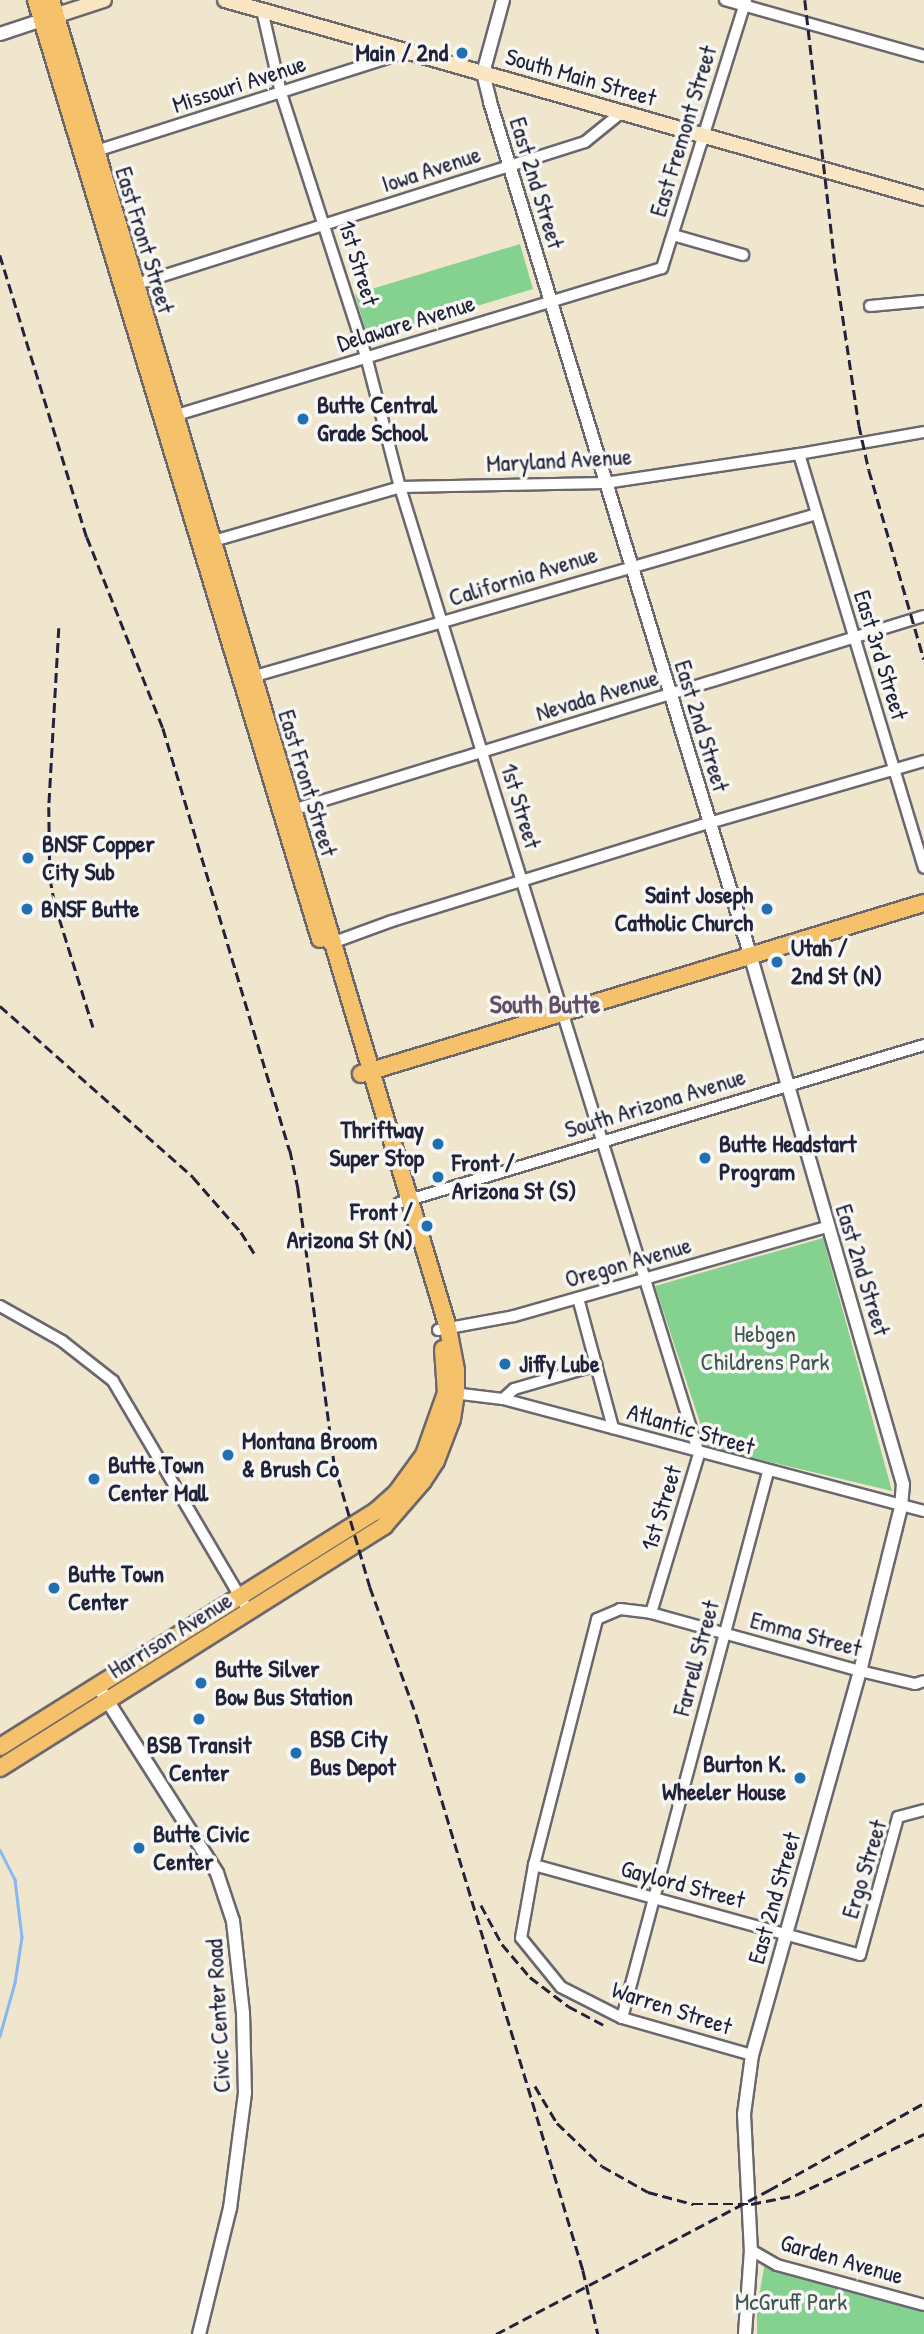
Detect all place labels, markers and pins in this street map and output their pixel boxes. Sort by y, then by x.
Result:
place label: Main / 2nd [355,39,448,67]
marker: Main / 2nd [454,45,470,61]
place label: Butte Central Grade School [317,391,437,447]
marker: Butte Central Grade School [295,411,311,427]
place label: BNSF Copper City Sub [42,830,155,886]
marker: BNSF Copper City Sub [20,850,36,866]
place label: Saint Joseph Catholic Church [614,881,753,937]
place label: BNSF Butte [41,895,139,923]
marker: BNSF Butte [19,901,35,917]
marker: Saint Joseph Catholic Church [759,901,775,917]
place label: Utah / 2nd St (N) [791,934,882,990]
marker: Utah / 2nd St (N) [769,954,785,970]
place label: Thriftway Super Stop [330,1116,424,1172]
place label: Butte Headstart Program [719,1130,856,1186]
marker: Thriftway Super Stop [430,1136,446,1152]
place label: Front / Arizona St (S) [452,1149,577,1205]
marker: Butte Headstart Program [697,1150,713,1166]
marker: Front / Arizona St (S) [430,1169,446,1185]
place label: Front / Arizona St (N) [287,1198,413,1254]
marker: Front / Arizona St (N) [419,1218,435,1234]
place label: Jiffy Lube [519,1350,599,1378]
marker: Jiffy Lube [497,1356,513,1372]
place label: Montana Broom & Brush Co [242,1427,377,1483]
marker: Montana Broom & Brush Co [220,1447,236,1463]
place label: Butte Town Center Mall [108,1451,208,1507]
marker: Butte Town Center Mall [86,1471,102,1487]
place label: Butte Town Center [68,1560,164,1616]
marker: Butte Town Center [46,1580,62,1596]
place label: Butte Silver Bow Bus Station [215,1655,353,1711]
marker: Butte Silver Bow Bus Station [193,1675,209,1691]
marker: BSB Transit Center [191,1711,207,1727]
place label: BSB City Bus Depot [310,1725,396,1781]
place label: BSB Transit Center [147,1731,251,1787]
marker: BSB City Bus Depot [288,1745,304,1761]
place label: Burton K. Wheeler House [662,1750,786,1806]
marker: Burton K. Wheeler House [792,1770,808,1786]
place label: Butte Civic Center [153,1820,249,1876]
marker: Butte Civic Center [131,1840,147,1856]

